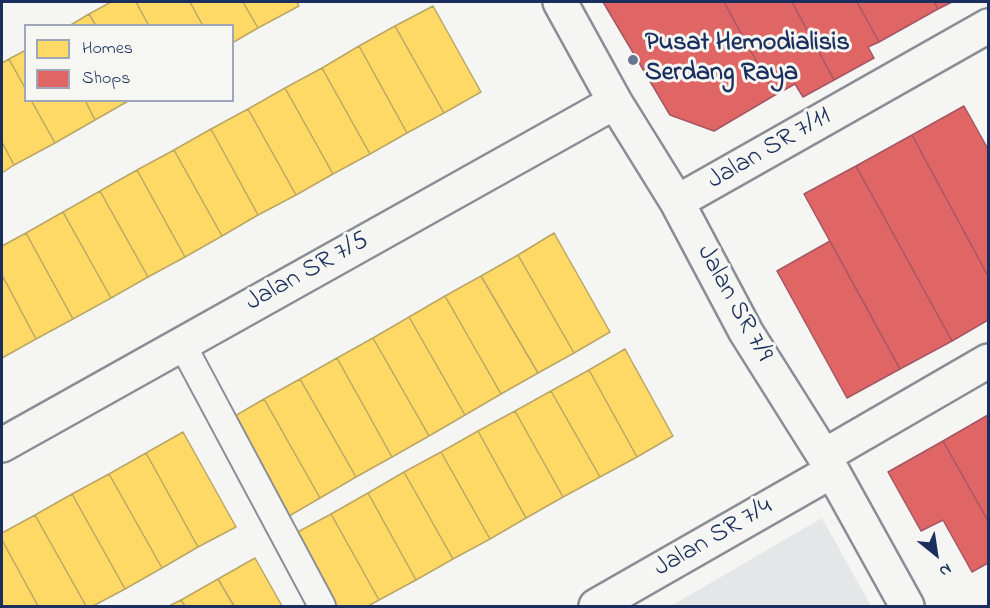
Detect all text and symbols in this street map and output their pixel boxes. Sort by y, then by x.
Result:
legend [24,24,234,102]
place label: Pusat Hemodialisis Serdang Raya [645,29,850,90]
text: Homes [82,36,133,62]
marker: Pusat Hemodialisis Serdang Raya [626,53,640,67]
text: Shops [82,66,130,92]
street label: Jalan SR 7/11 [703,102,837,198]
street label: Jalan SR 7/5 [241,226,375,320]
street label: Jalan SR 7/9 [688,240,778,368]
street label: Jalan SR 7/4 [649,493,779,585]
north arrow [906,524,966,584]
text: N [934,556,956,583]

